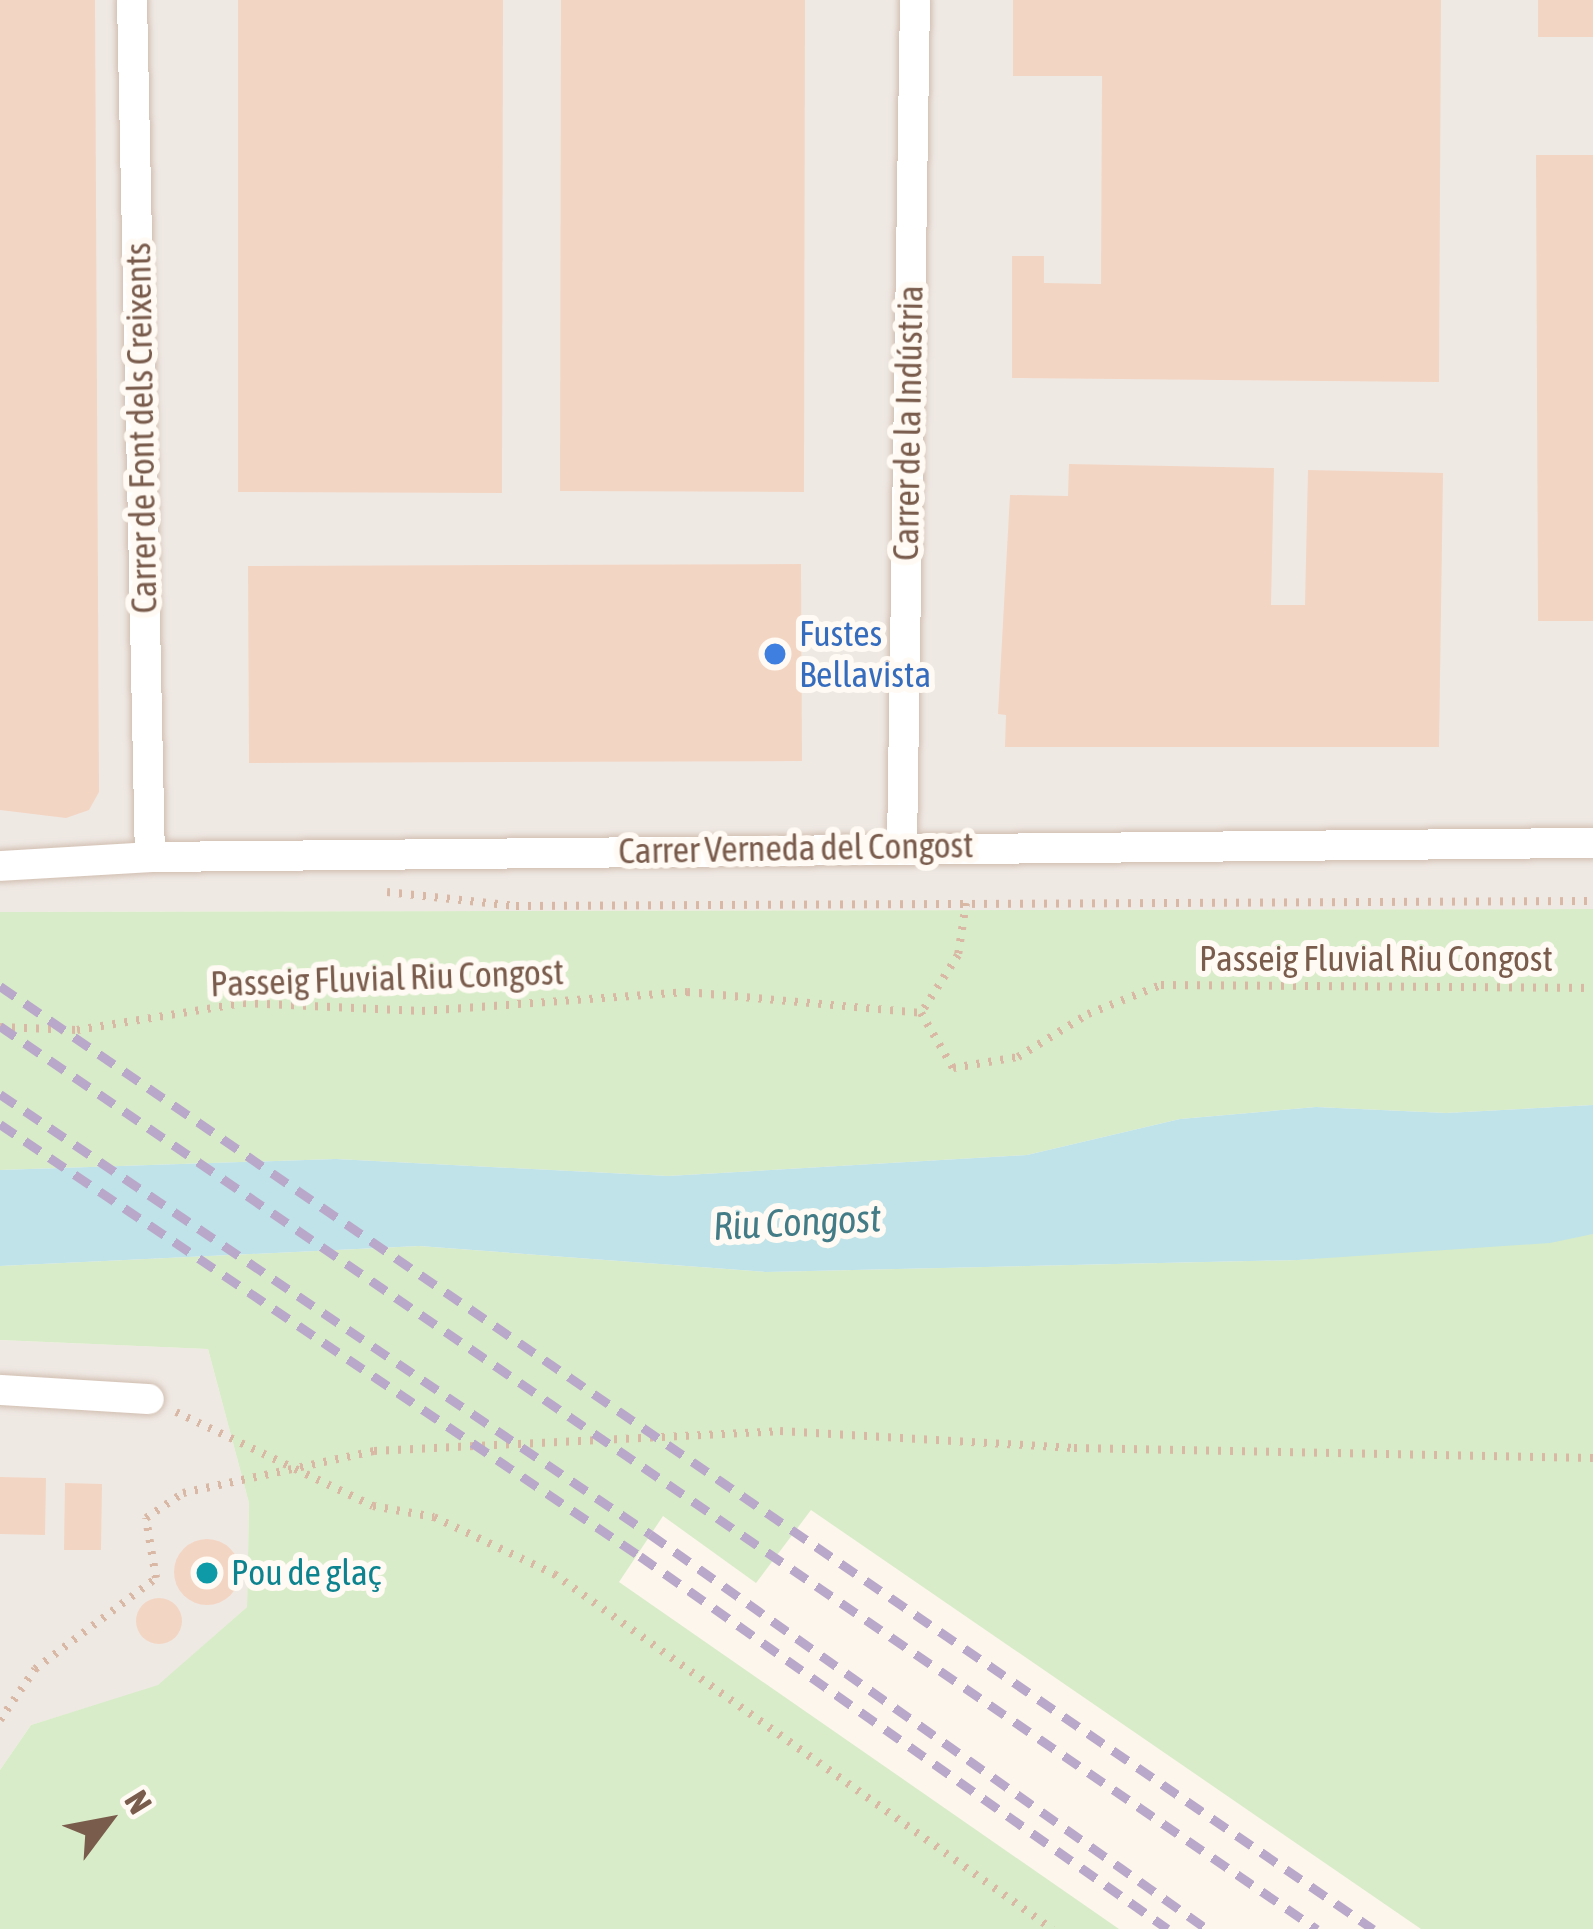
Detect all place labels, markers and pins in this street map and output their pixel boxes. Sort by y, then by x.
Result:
place label: Fustes Bellavista [799,611,931,696]
marker: Fustes Bellavista [762,641,788,667]
place label: Pou de glaç [231,1551,381,1595]
marker: Pou de glaç [194,1560,220,1586]

